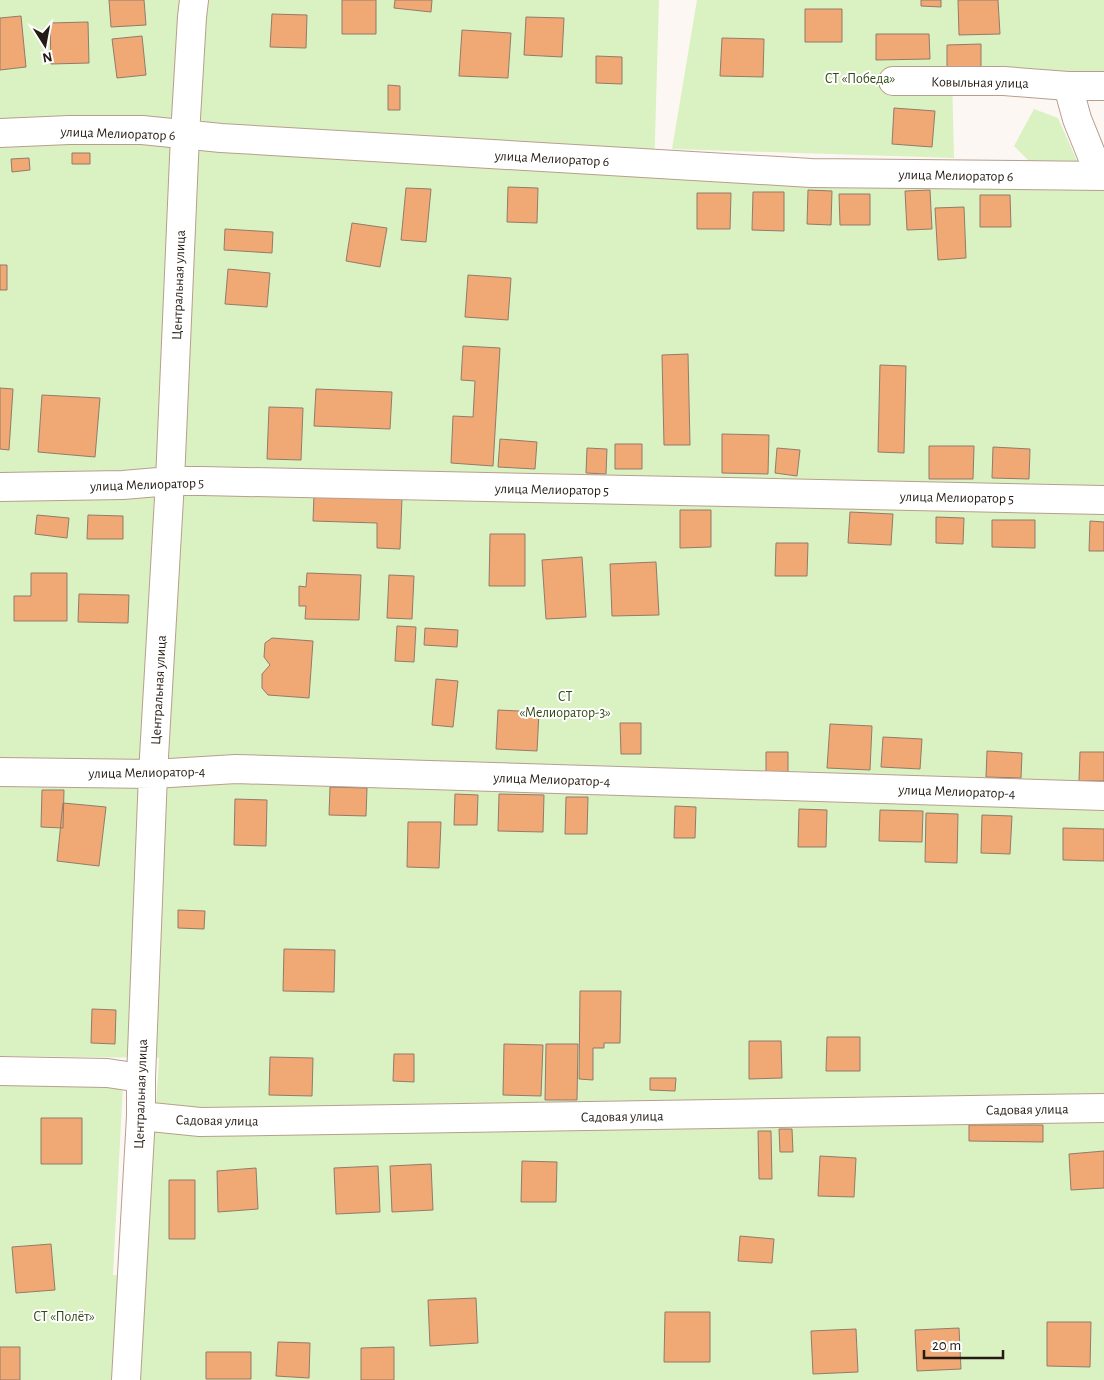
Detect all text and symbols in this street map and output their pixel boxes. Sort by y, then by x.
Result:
north arrow [20,20,70,70]
text: N [41,49,53,65]
park label: СТ «Победа» [825,72,895,86]
street label: Ковыльная улица [931,75,1029,91]
street label: улица Мелиоратор 6 [59,125,176,143]
street label: улица Мелиоратор 6 [493,149,610,169]
street label: улица Мелиоратор 6 [897,168,1014,184]
street label: Центральная улица [170,229,188,340]
street label: улица Мелиоратор 5 [89,476,204,494]
street label: улица Мелиоратор 5 [494,482,609,498]
street label: улица Мелиоратор 5 [899,490,1014,506]
street label: Центральная улица [149,634,169,745]
park label: СТ «Мелиоратор-3» [519,690,611,720]
street label: улица Мелиоратор-4 [87,765,206,781]
street label: улица Мелиоратор-4 [492,771,611,789]
street label: улица Мелиоратор-4 [897,783,1016,801]
street label: Центральная улица [132,1038,150,1149]
street label: Садовая улица [985,1102,1069,1118]
street label: Садовая улица [580,1109,664,1125]
street label: Садовая улица [175,1113,259,1129]
park label: СТ «Полёт» [33,1310,95,1324]
scale bar [924,1328,1003,1360]
text: 20 m [932,1338,961,1353]

